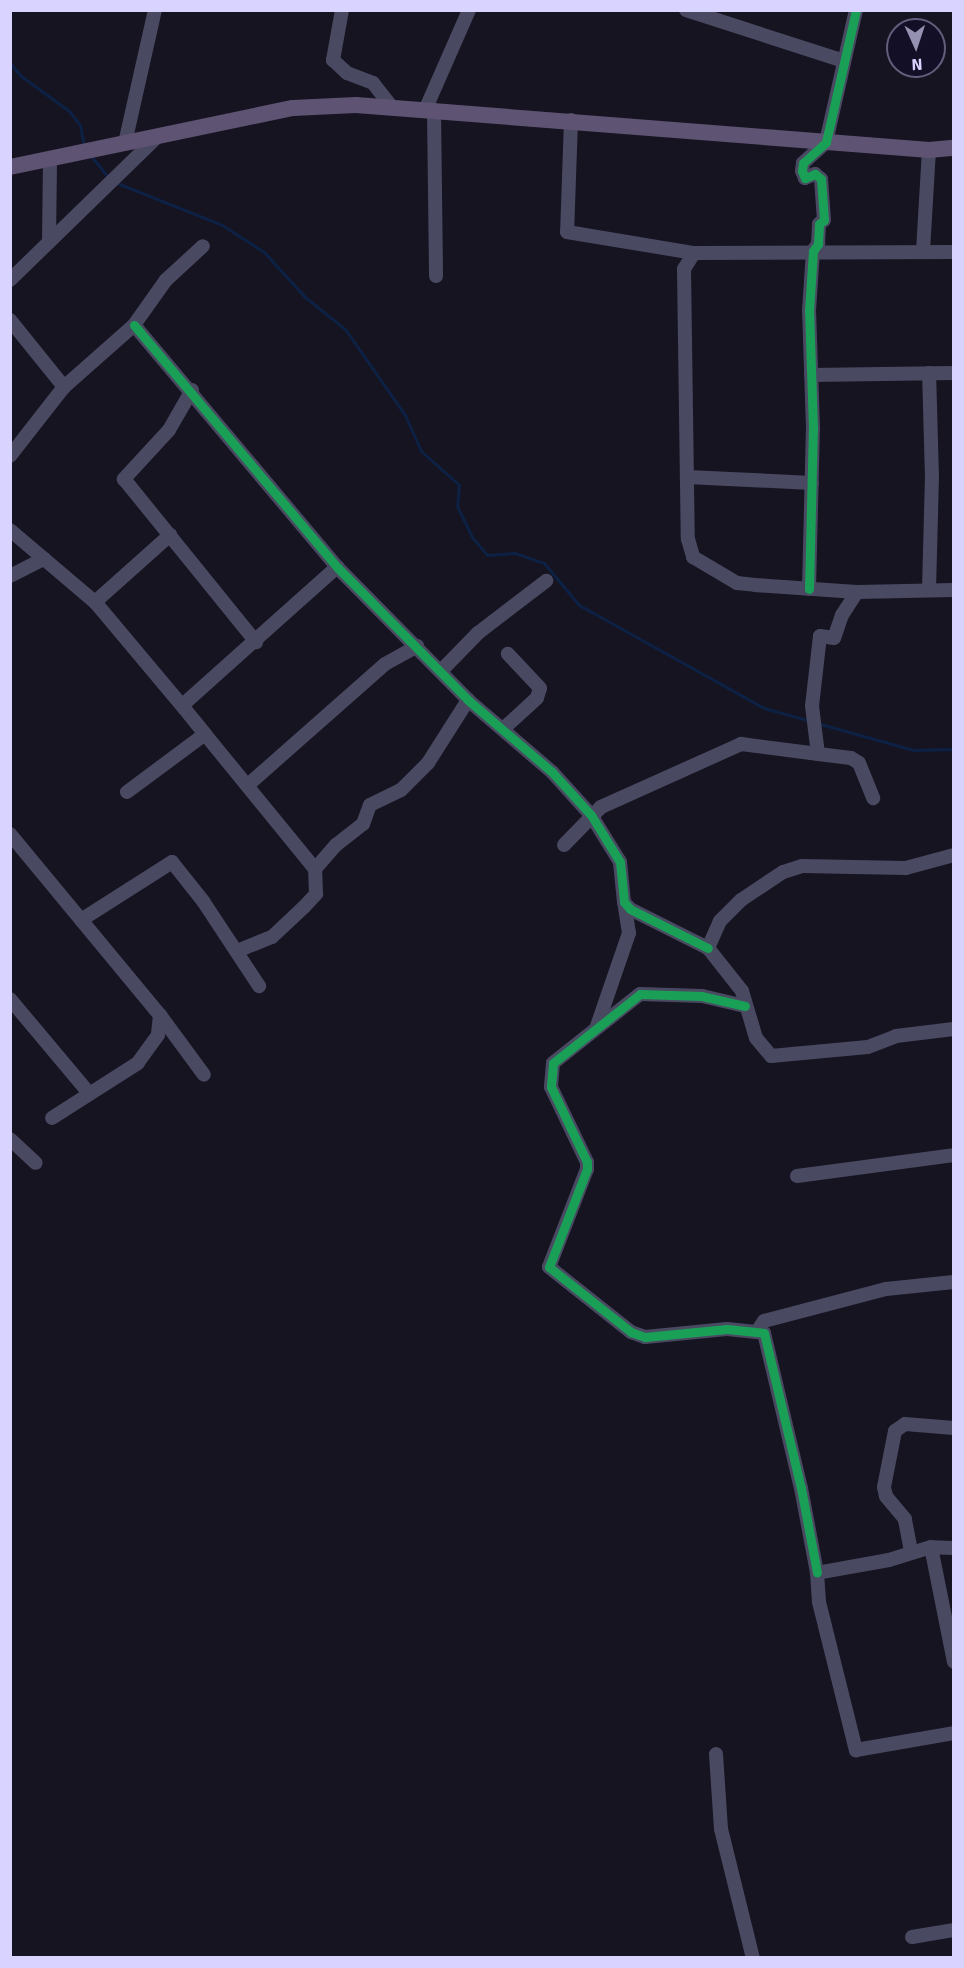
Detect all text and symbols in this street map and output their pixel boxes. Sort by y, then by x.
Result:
north arrow [886,18,946,78]
text: N [911,54,923,74]

